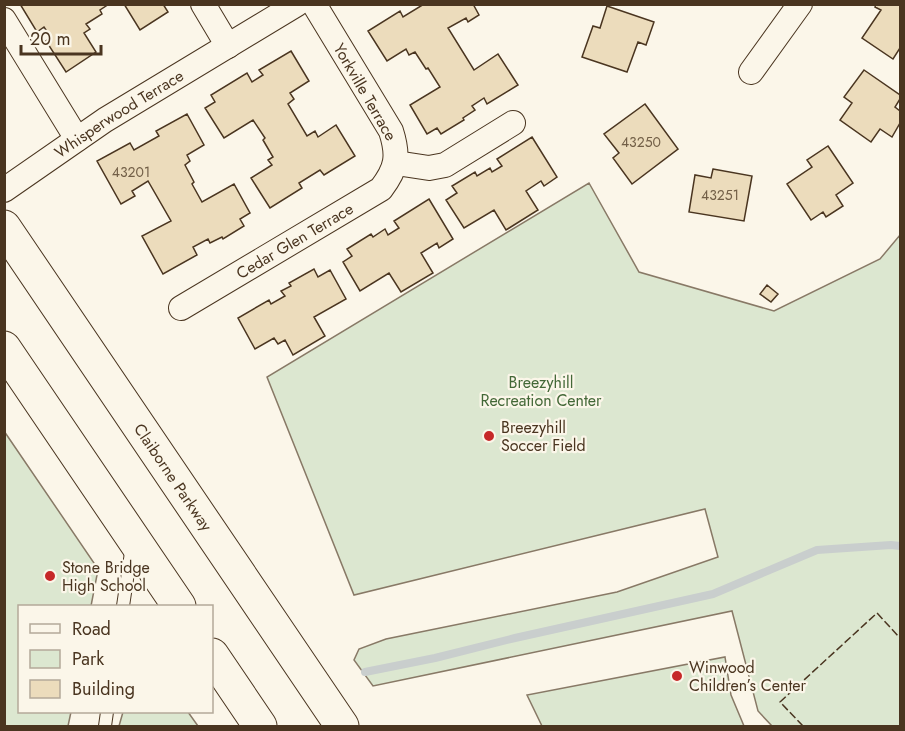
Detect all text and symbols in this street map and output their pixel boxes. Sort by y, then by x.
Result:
scale bar [21,18,100,56]
text: 20 m [30,26,70,52]
street label: Yorkville Terrace [328,39,402,145]
street label: Whisperwood Terrace [50,64,188,163]
house number: 43250 [621,132,661,152]
house number: 43201 [112,162,150,182]
house number: 43251 [701,185,739,205]
street label: Cedar Glen Terrace [232,197,357,284]
park label: Breezyhill Recreation Center [480,371,602,412]
place label: Breezyhill Soccer Field [501,416,586,457]
street label: Claiborne Parkway [129,419,219,536]
marker: Breezyhill Soccer Field [482,429,496,443]
place label: Stone Bridge High School [62,556,150,597]
marker: Stone Bridge High School [43,569,57,583]
legend [18,605,213,713]
text: Road [72,616,111,642]
text: Park [72,646,104,672]
place label: Winwood Children’s Center [689,656,806,697]
marker: Winwood Children’s Center [670,669,684,683]
text: Building [72,676,135,702]

